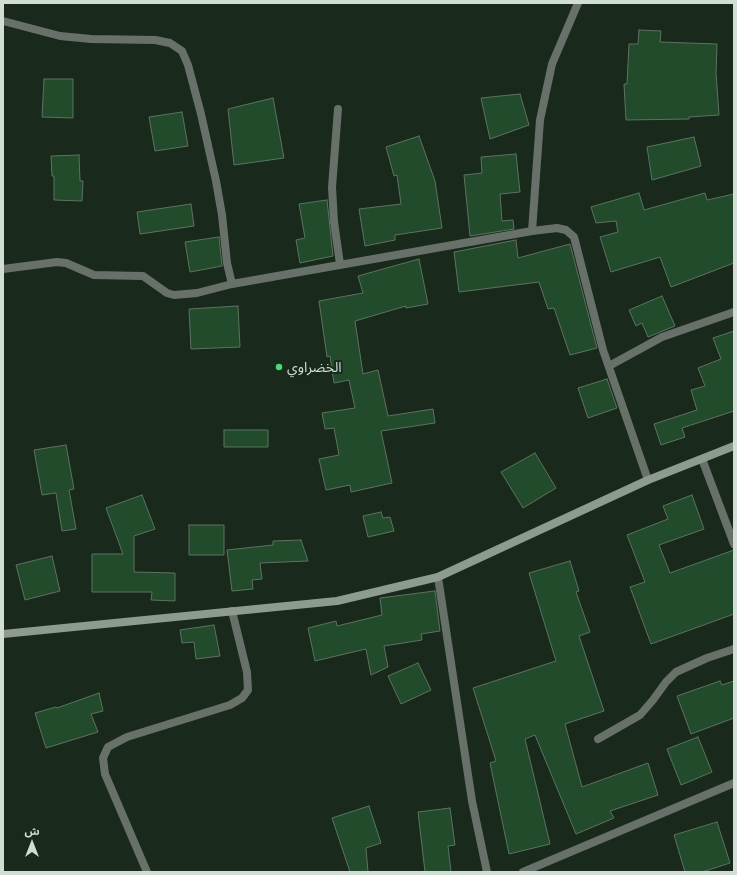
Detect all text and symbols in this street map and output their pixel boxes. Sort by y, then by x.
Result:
place label: الخضراوي [287,359,342,375]
marker: الخضراوي [274,362,284,372]
north arrow [12,823,52,863]
text: ش [24,824,40,837]

